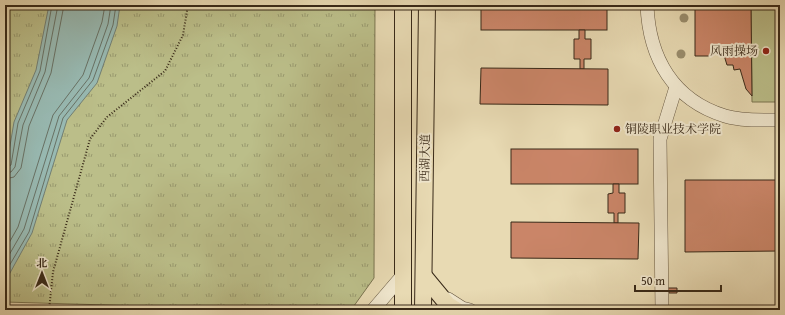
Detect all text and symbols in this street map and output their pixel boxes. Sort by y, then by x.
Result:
place label: 风雨操场 [710,42,758,59]
marker: 风雨操场 [761,46,771,56]
place label: 铜陵职业技术学院 [625,120,721,137]
marker: 铜陵职业技术学院 [612,124,622,134]
street label: 西湖大道 [416,134,433,182]
north arrow [22,253,62,293]
text: 北 [37,255,48,271]
scale bar [635,267,721,293]
text: 50 m [641,272,665,289]

